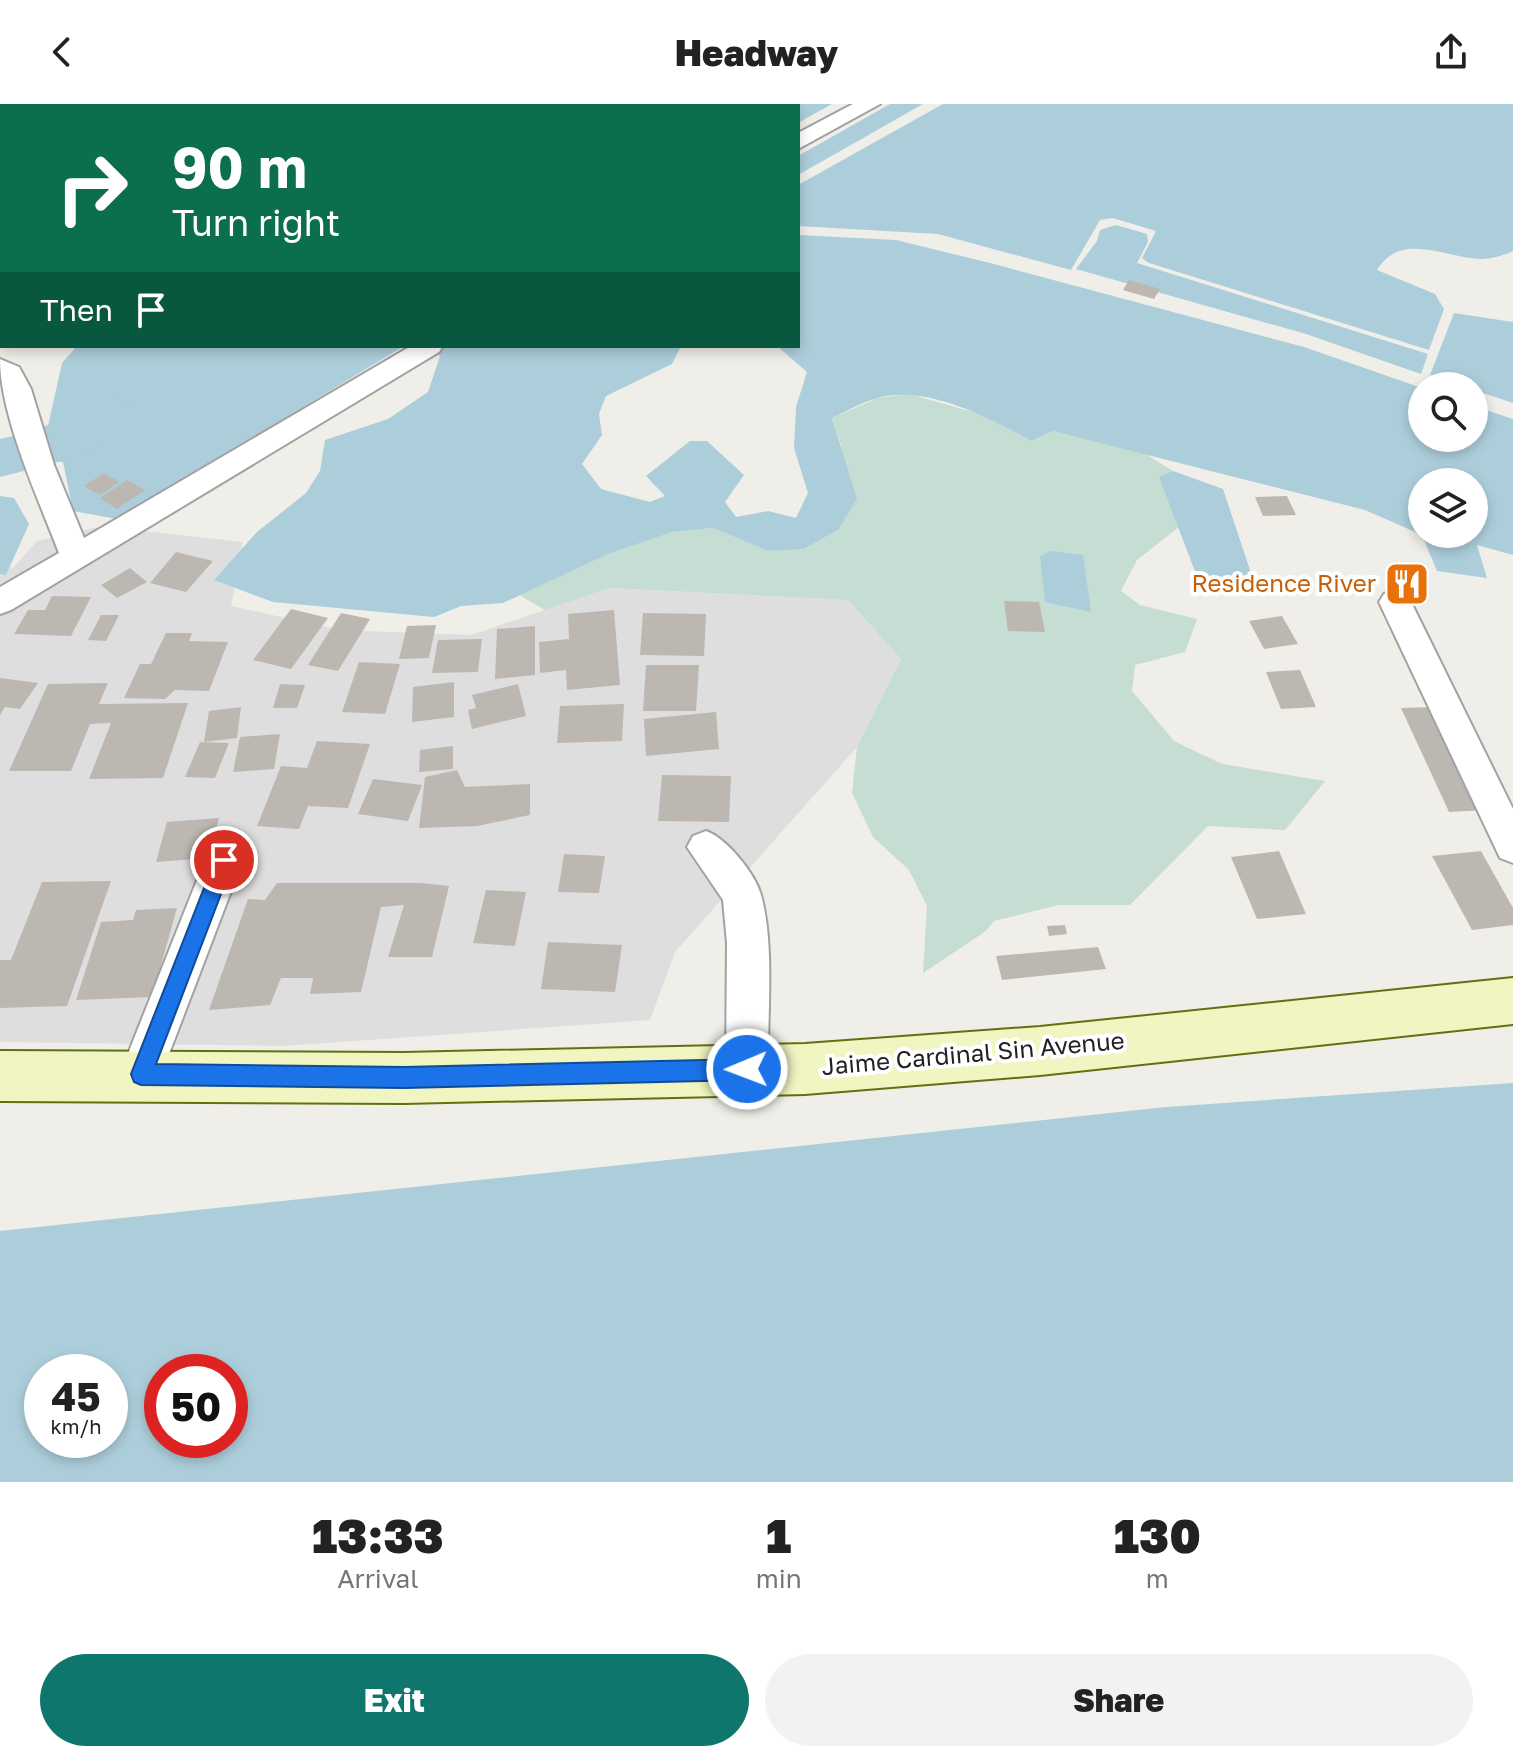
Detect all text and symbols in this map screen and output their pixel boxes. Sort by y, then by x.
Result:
icon: back [40,30,84,74]
icon: share [1429,30,1473,74]
text: Headway [675,31,838,74]
text: 90 m [172,133,307,200]
icon: right [40,136,144,240]
text: Turn right [172,201,340,244]
icon: arrive [129,288,173,332]
text: Then [40,292,113,328]
map controls [1408,372,1488,548]
button: search [1408,372,1488,452]
button: layers [1408,468,1488,548]
restaurant icon: Residence River [1383,560,1431,608]
place label: Residence River [1191,568,1376,597]
pin [190,826,258,894]
icon: arrive [202,838,246,882]
street label: Jaime Cardinal Sin Avenue [820,1025,1126,1080]
position arrow [705,1027,789,1111]
speed limit sign: 50 [144,1354,248,1458]
text: 45 [51,1372,101,1420]
text: km/h [51,1414,101,1438]
text: 13:33 [312,1506,444,1564]
text: 1 [766,1506,791,1564]
text: 130 [1114,1506,1201,1564]
text: Arrival [337,1563,419,1594]
text: min [756,1563,802,1594]
text: m [1146,1563,1169,1594]
button: Exit [40,1654,749,1746]
button: Share [765,1654,1473,1746]

